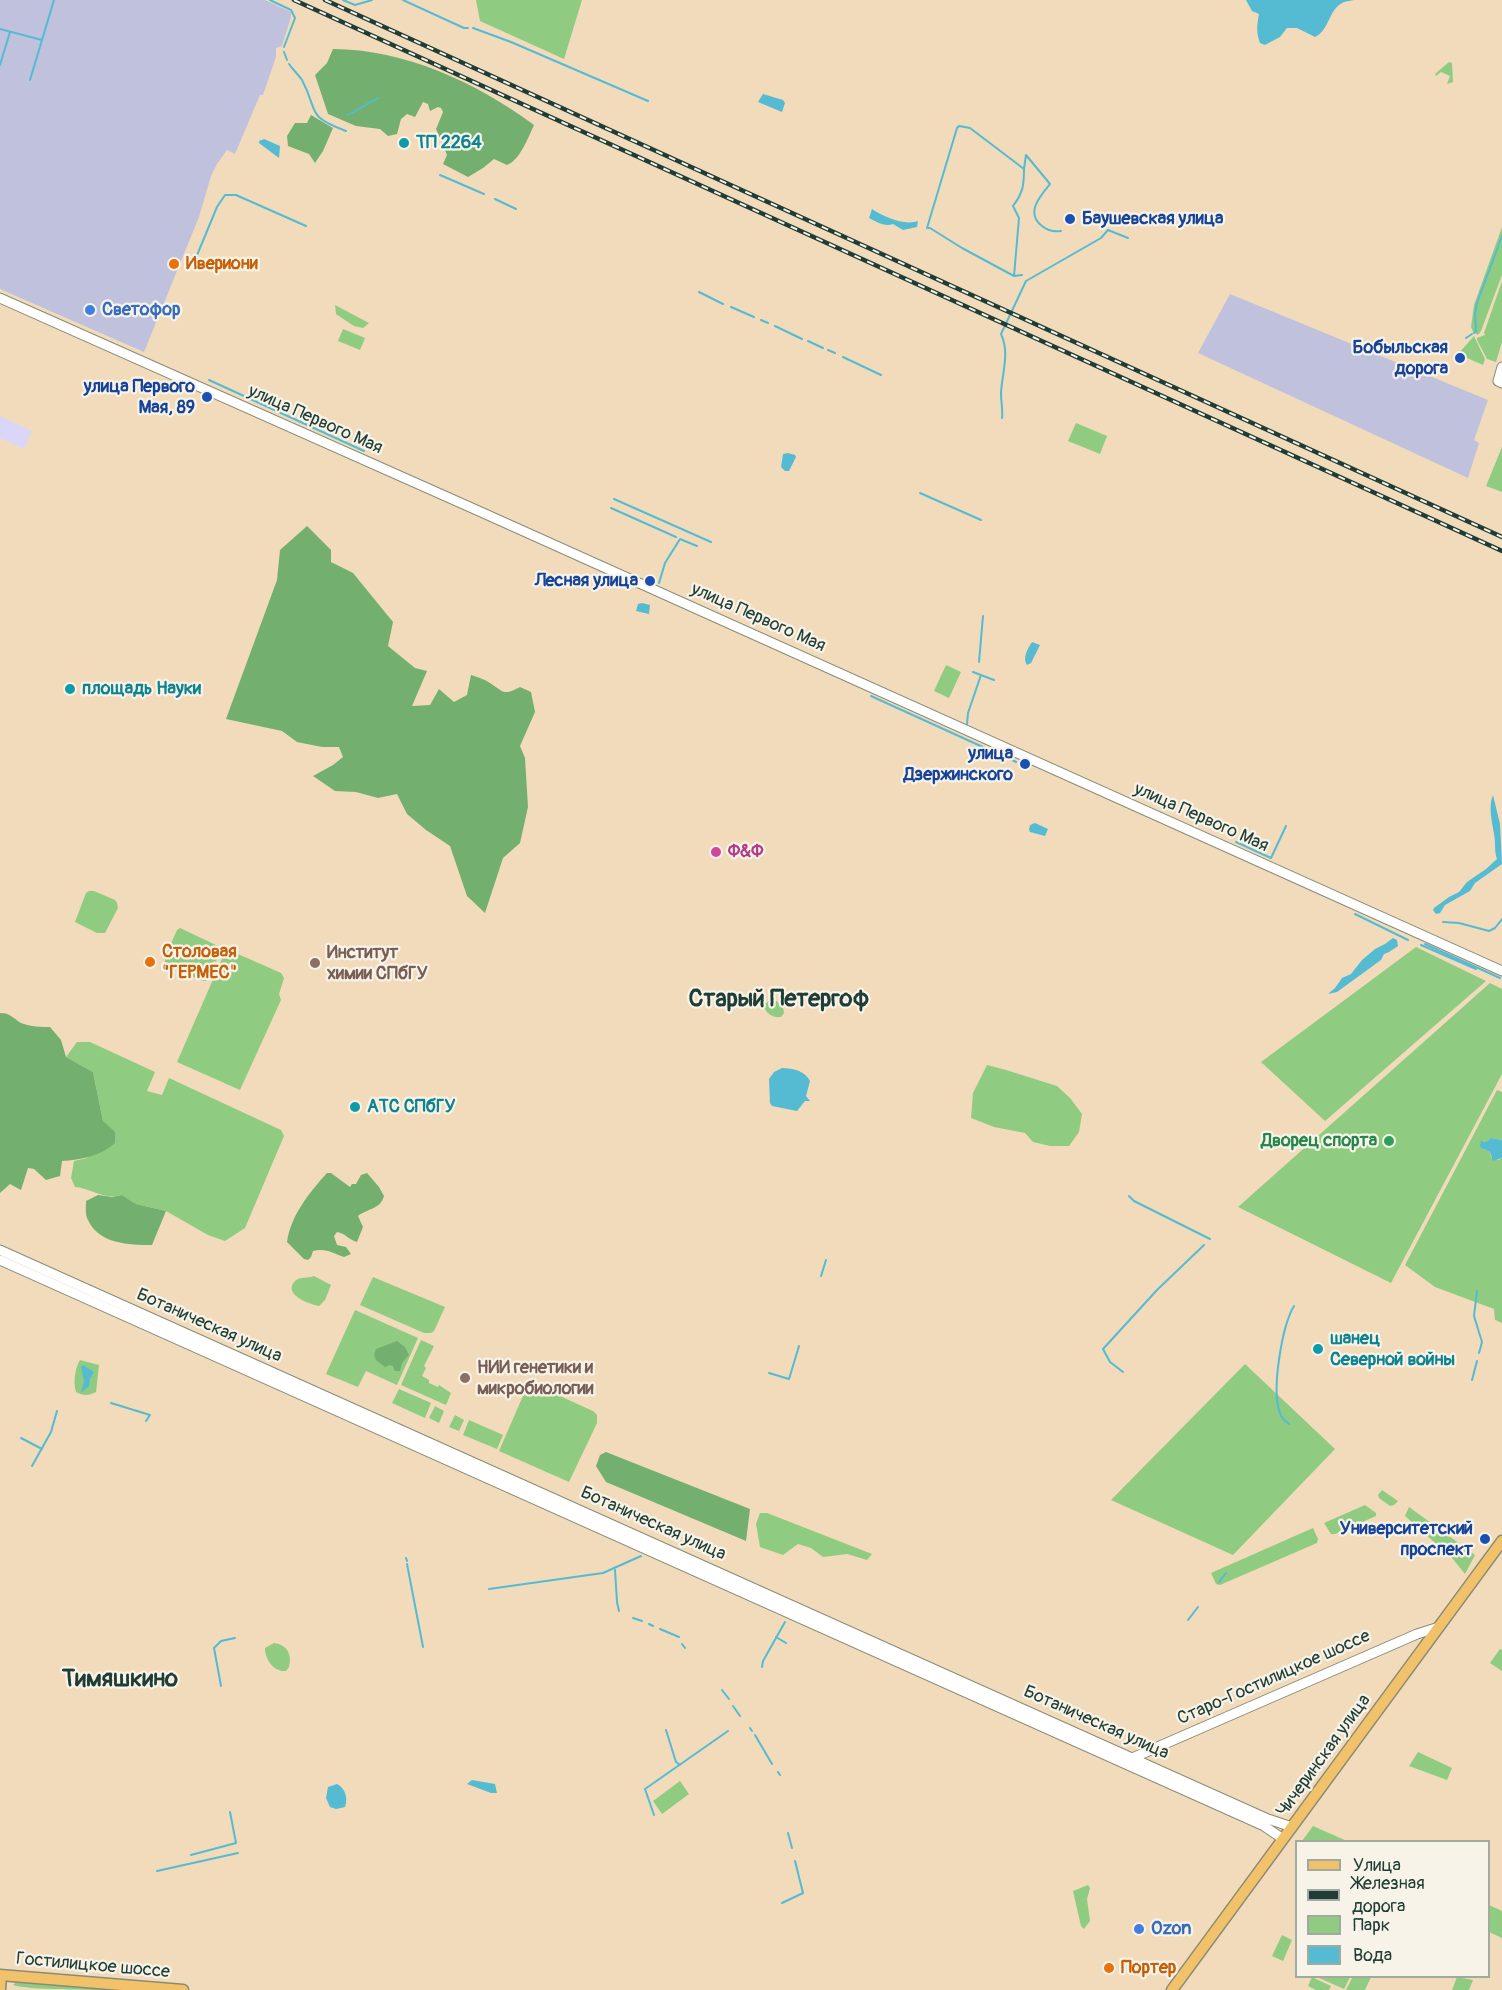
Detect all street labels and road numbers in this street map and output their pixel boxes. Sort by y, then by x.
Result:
street label: улица Первого Мая [244,381,386,459]
street label: улица Первого Мая [687,579,829,657]
street label: улица Первого Мая [1130,779,1272,857]
street label: Ботаническая улица [133,1284,285,1368]
street label: Ботаническая улица [577,1482,729,1566]
street label: Старо-Гостилицкое шоссе [1174,1626,1374,1730]
street label: Ботаническая улица [1020,1681,1172,1765]
street label: Чичеринская улица [1272,1690,1376,1822]
street label: Гостилицкое шоссе [15,1949,171,1983]

